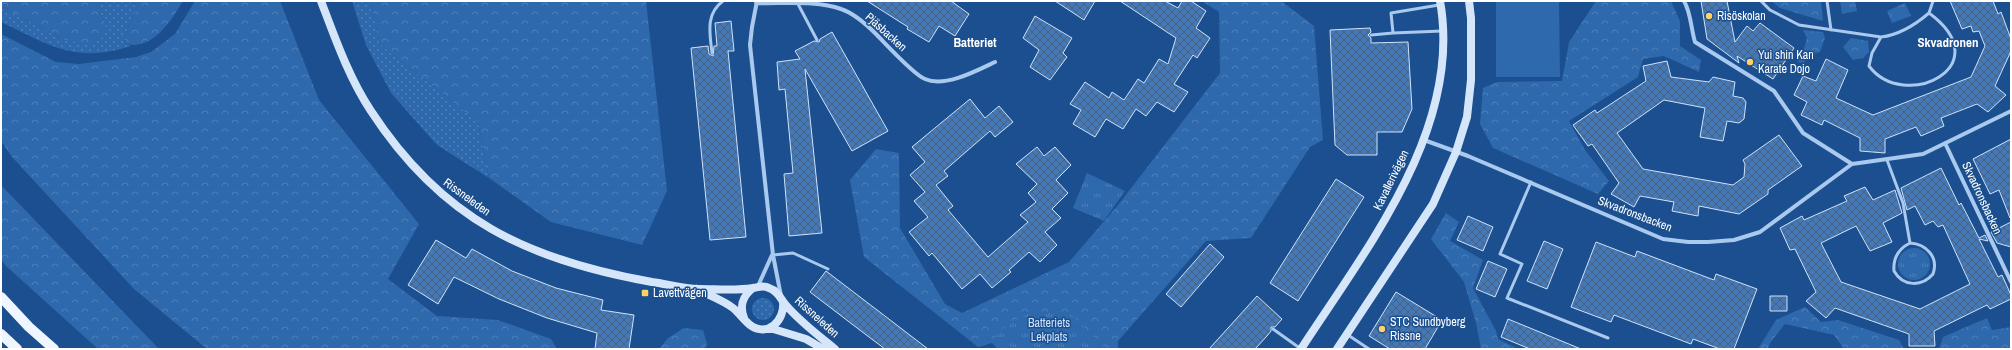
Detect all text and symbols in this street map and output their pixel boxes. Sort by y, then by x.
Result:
place label: Risöskolan [1717,8,1766,24]
street label: Pjäsbacken [862,9,910,55]
marker: Risöskolan [1704,11,1714,21]
district label: Batteriet [953,34,997,51]
district label: Skvadronen [1917,34,1979,51]
place label: Yui shin Kan Karate Dojo [1758,47,1814,77]
marker: Yui shin Kan Karate Dojo [1745,57,1755,67]
street label: Kavallerivägen [1370,147,1412,213]
street label: Skvadronsbacken [1958,159,2006,237]
street label: Rissneleden [440,174,494,220]
street label: Skvadronsbacken [1596,193,1674,235]
place label: Lavettvägen [653,285,707,301]
marker: Lavettvägen [640,288,650,298]
street label: Rissneleden [791,293,843,341]
place label: STC Sundbyberg Rissne [1390,314,1466,344]
park label: Batteriets Lekplats [1028,315,1070,345]
marker: STC Sundbyberg Rissne [1377,324,1387,334]

